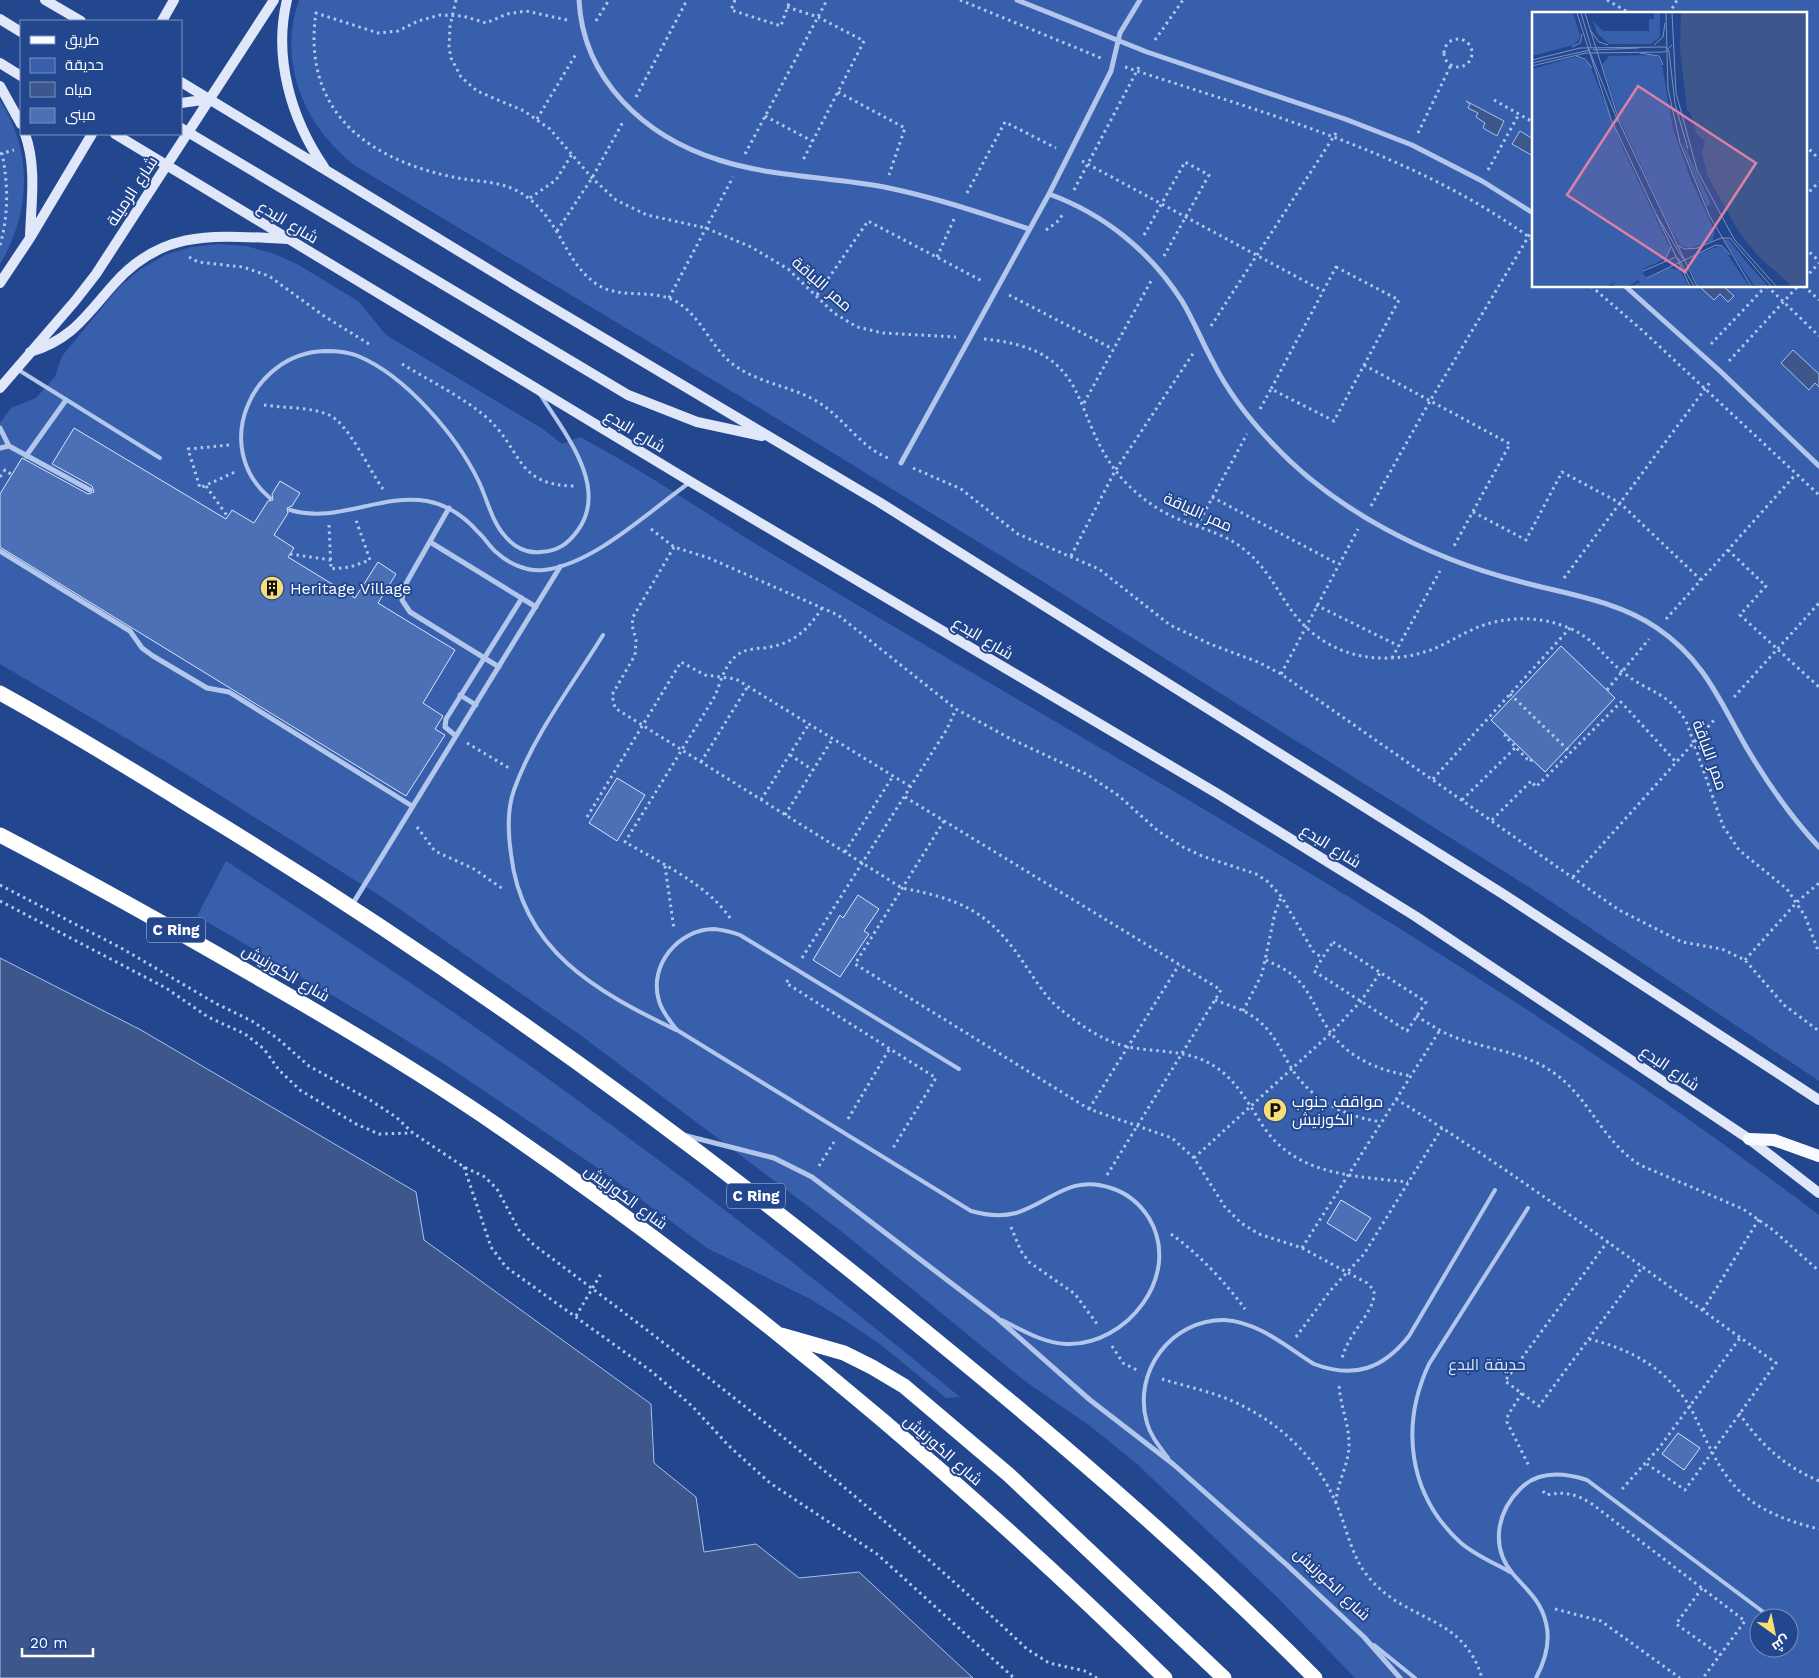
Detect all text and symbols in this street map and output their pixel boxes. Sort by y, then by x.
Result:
inset map [1532,12,1806,288]
legend [20,20,182,135]
text: طريق [65,31,99,50]
text: حديقة [65,56,104,74]
text: مياه [65,81,92,99]
text: مبنى [65,106,96,125]
street label: شارع الرميلة [102,153,163,230]
street label: شارع البدع [253,197,322,249]
street label: ممر اللياقة [788,253,856,315]
street label: شارع البدع [600,406,669,458]
street label: ممر اللياقة [1161,488,1235,536]
building icon: Heritage Village [259,575,285,601]
place label: Heritage Village [290,579,411,598]
street label: شارع البدع [948,613,1017,665]
street label: ممر اللياقة [1689,717,1731,793]
street label: شارع البدع [1296,820,1365,874]
road number: C Ring [147,918,205,942]
street label: شارع الكورنيش [238,940,333,1007]
street label: شارع البدع [1636,1041,1703,1096]
place label: مواقف جنوب الكورنيش [1292,1092,1383,1130]
parking icon: مواقف جنوب الكورنيش [1262,1097,1288,1123]
street label: شارع الكورنيش [580,1160,671,1235]
road number: C Ring [727,1184,785,1208]
park label: حديقة البدع [1448,1355,1526,1376]
street label: شارع الكورنيش [898,1411,986,1491]
street label: شارع الكورنيش [1288,1544,1374,1626]
north arrow [1749,1608,1799,1658]
scale bar [22,1626,94,1658]
text: ش [1769,1631,1793,1656]
text: 20 m [30,1634,68,1652]

